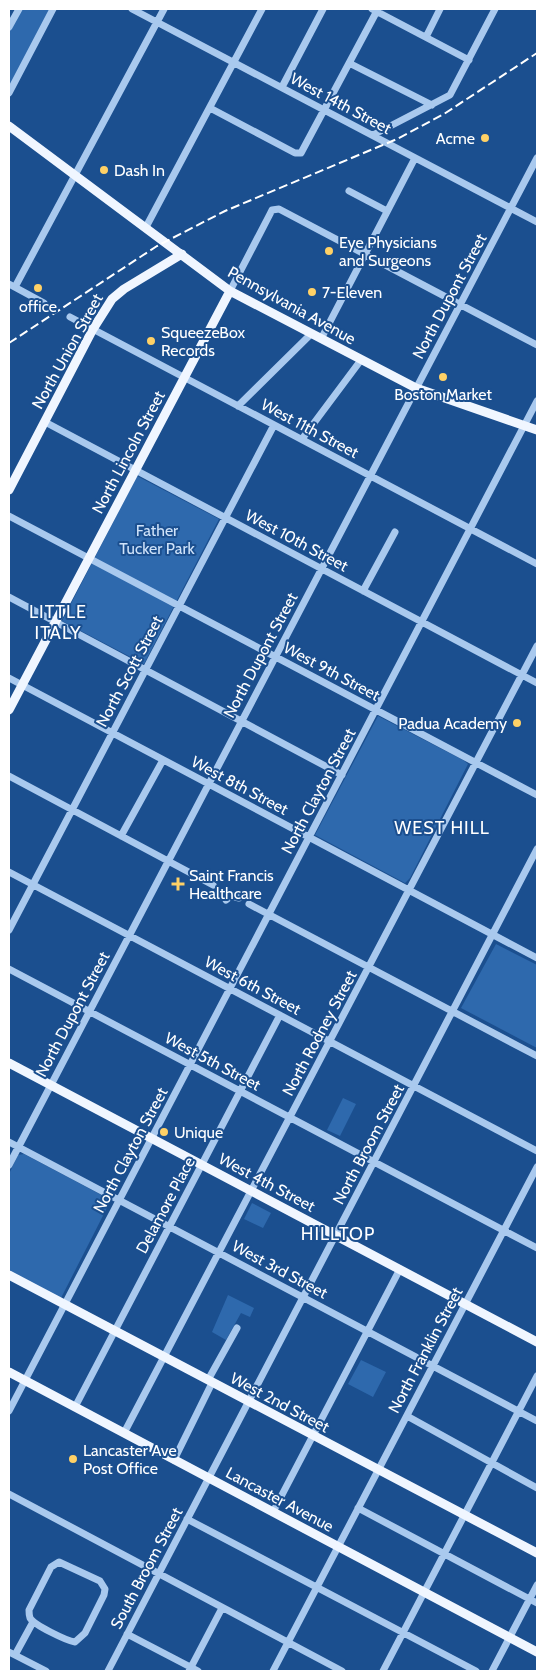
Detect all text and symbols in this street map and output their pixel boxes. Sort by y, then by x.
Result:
street label: West 14th Street [287,69,395,138]
place label: Acme [436,129,475,148]
marker: Acme [479,132,491,144]
place label: Dash In [114,161,165,180]
marker: Dash In [98,164,110,176]
street label: North Dupont Street [408,230,491,362]
place label: Eye Physicians and Surgeons [339,233,437,270]
marker: Eye Physicians and Surgeons [323,245,335,257]
street label: Pennsylvania Avenue [225,262,359,348]
marker: office [32,282,44,294]
place label: 7-Eleven [322,283,382,302]
marker: 7-Eleven [306,286,318,298]
street label: North Union Street [28,290,107,412]
place label: office [19,297,57,316]
place label: SqueezeBox Records [161,323,245,360]
marker: SqueezeBox Records [145,335,157,347]
marker: Boston Market [437,371,449,383]
place label: Boston Market [394,385,492,404]
street label: North Lincoln Street [88,387,169,517]
street label: West 11th Street [258,395,362,462]
street label: West 10th Street [242,505,352,576]
park label: Father Tucker Park [119,521,195,558]
street label: North Dupont Street [219,589,302,721]
district label: LITTLE ITALY [29,601,87,644]
street label: North Scott Street [92,612,167,730]
street label: West 9th Street [280,638,384,705]
place label: Padua Academy [398,714,507,733]
marker: Padua Academy [511,717,523,729]
street label: North Clayton Street [277,725,360,857]
street label: West 8th Street [188,752,292,819]
district label: WEST HILL [394,817,490,839]
place label: Saint Francis Healthcare [189,866,274,903]
marker: Saint Francis Healthcare [171,877,185,891]
street label: North Dupont Street [31,948,114,1080]
street label: West 6th Street [201,952,305,1019]
street label: North Rodney Street [278,967,361,1099]
street label: West 5th Street [162,1028,264,1095]
street label: North Broom Street [329,1080,408,1208]
street label: North Clayton Street [89,1084,172,1216]
place label: Unique [174,1123,223,1142]
marker: Unique [158,1126,170,1138]
street label: West 4th Street [215,1149,319,1216]
street label: Delamore Place [132,1154,199,1257]
district label: HILLTOP [301,1223,375,1245]
street label: West 3rd Street [229,1236,331,1303]
street label: North Franklin Street [384,1284,467,1416]
street label: West 2nd Street [227,1368,333,1437]
place label: Lancaster Ave Post Office [83,1441,177,1478]
marker: Lancaster Ave Post Office [67,1453,79,1465]
street label: Lancaster Avenue [223,1463,337,1536]
street label: South Broom Street [106,1504,187,1632]

